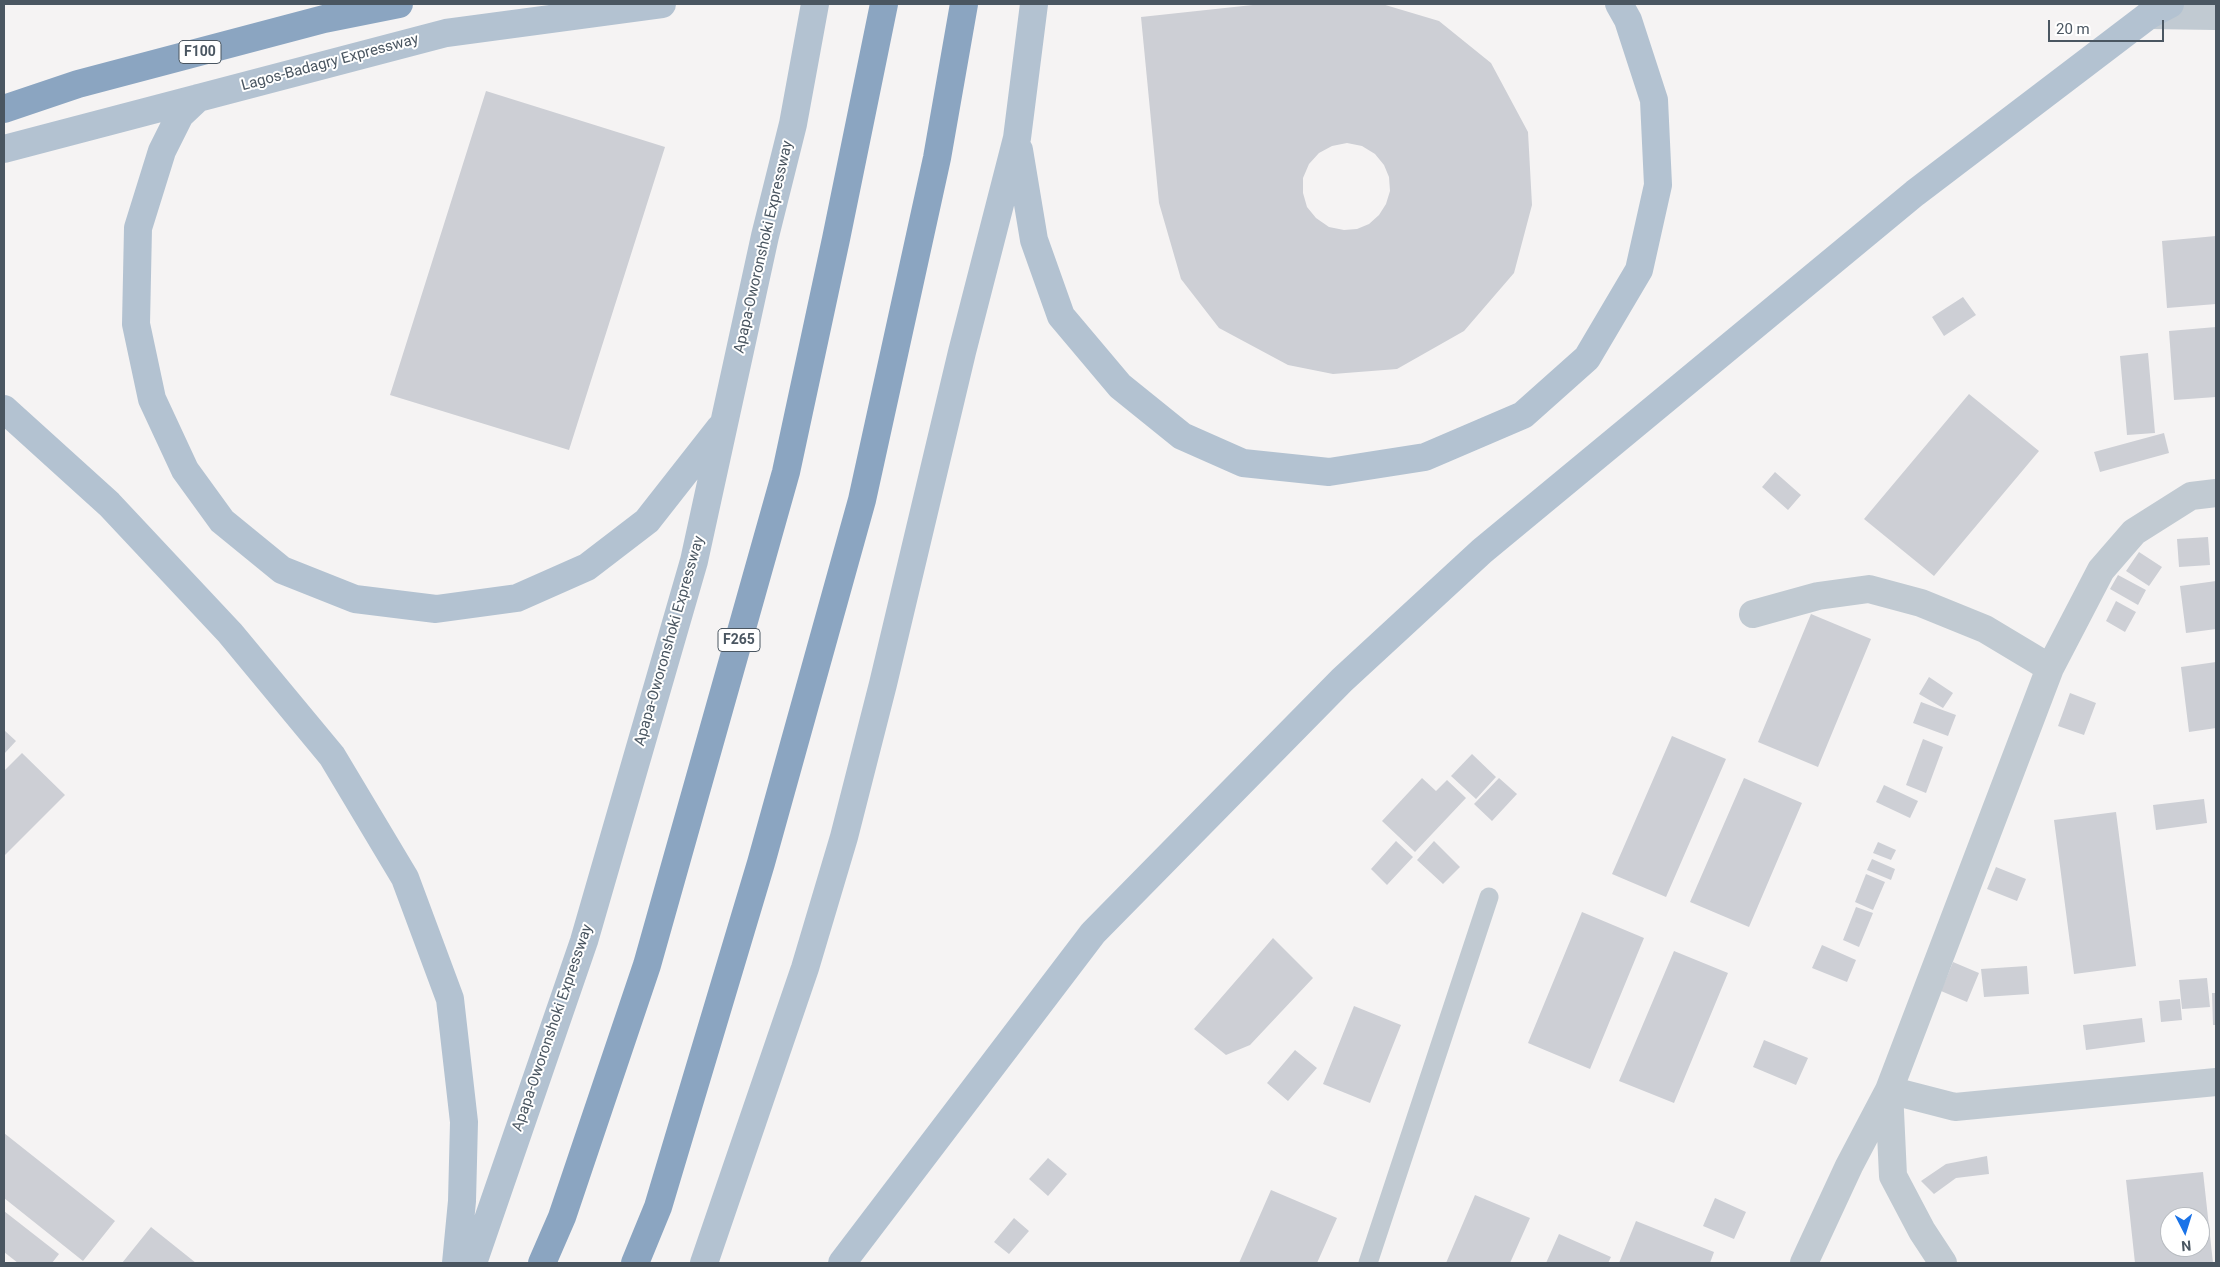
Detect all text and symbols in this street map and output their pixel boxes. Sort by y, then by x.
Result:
scale bar [2050,10,2166,42]
text: 20 m [2056,20,2090,38]
street label: Lagos-Badagry Expressway [239,31,421,95]
road number: F100 [179,41,221,64]
street label: Apapa-Oworonshoki Expressway [731,139,797,355]
street label: Apapa-Oworonshoki Expressway [631,534,709,748]
road number: F265 [718,628,760,652]
street label: Apapa-Oworonshoki Expressway [509,922,597,1134]
north arrow [2160,1207,2210,1257]
text: N [2181,1238,2192,1254]

